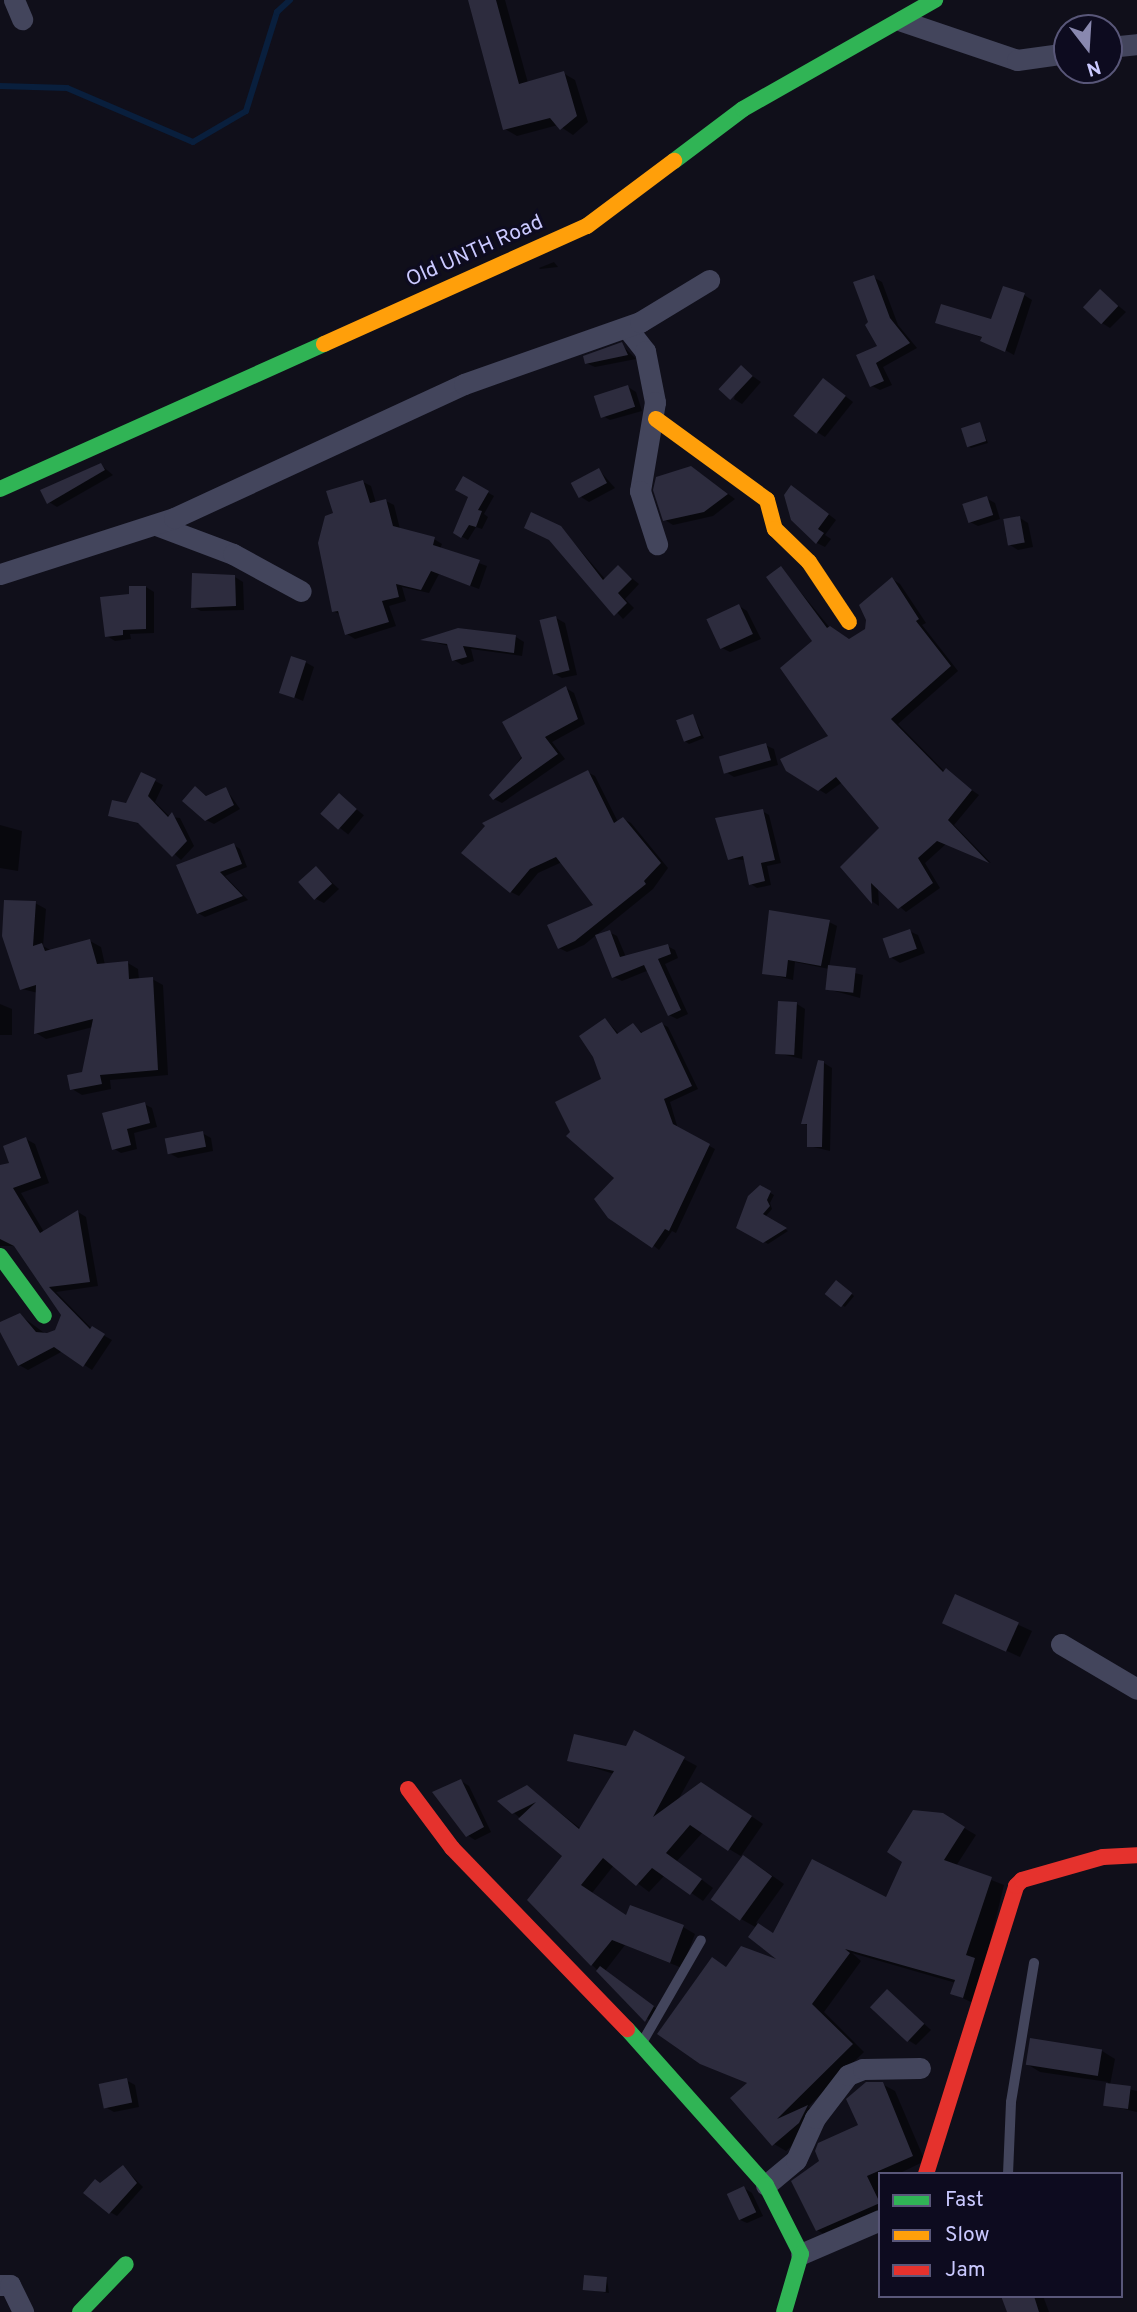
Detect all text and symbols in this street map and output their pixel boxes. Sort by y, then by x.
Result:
north arrow [1053,14,1123,84]
text: N [1084,54,1104,81]
street label: Old UNTH Road [403,211,547,293]
legend [878,2172,1123,2298]
text: Fast [945,2187,984,2214]
text: Slow [945,2222,990,2249]
text: Jam [945,2257,986,2284]

